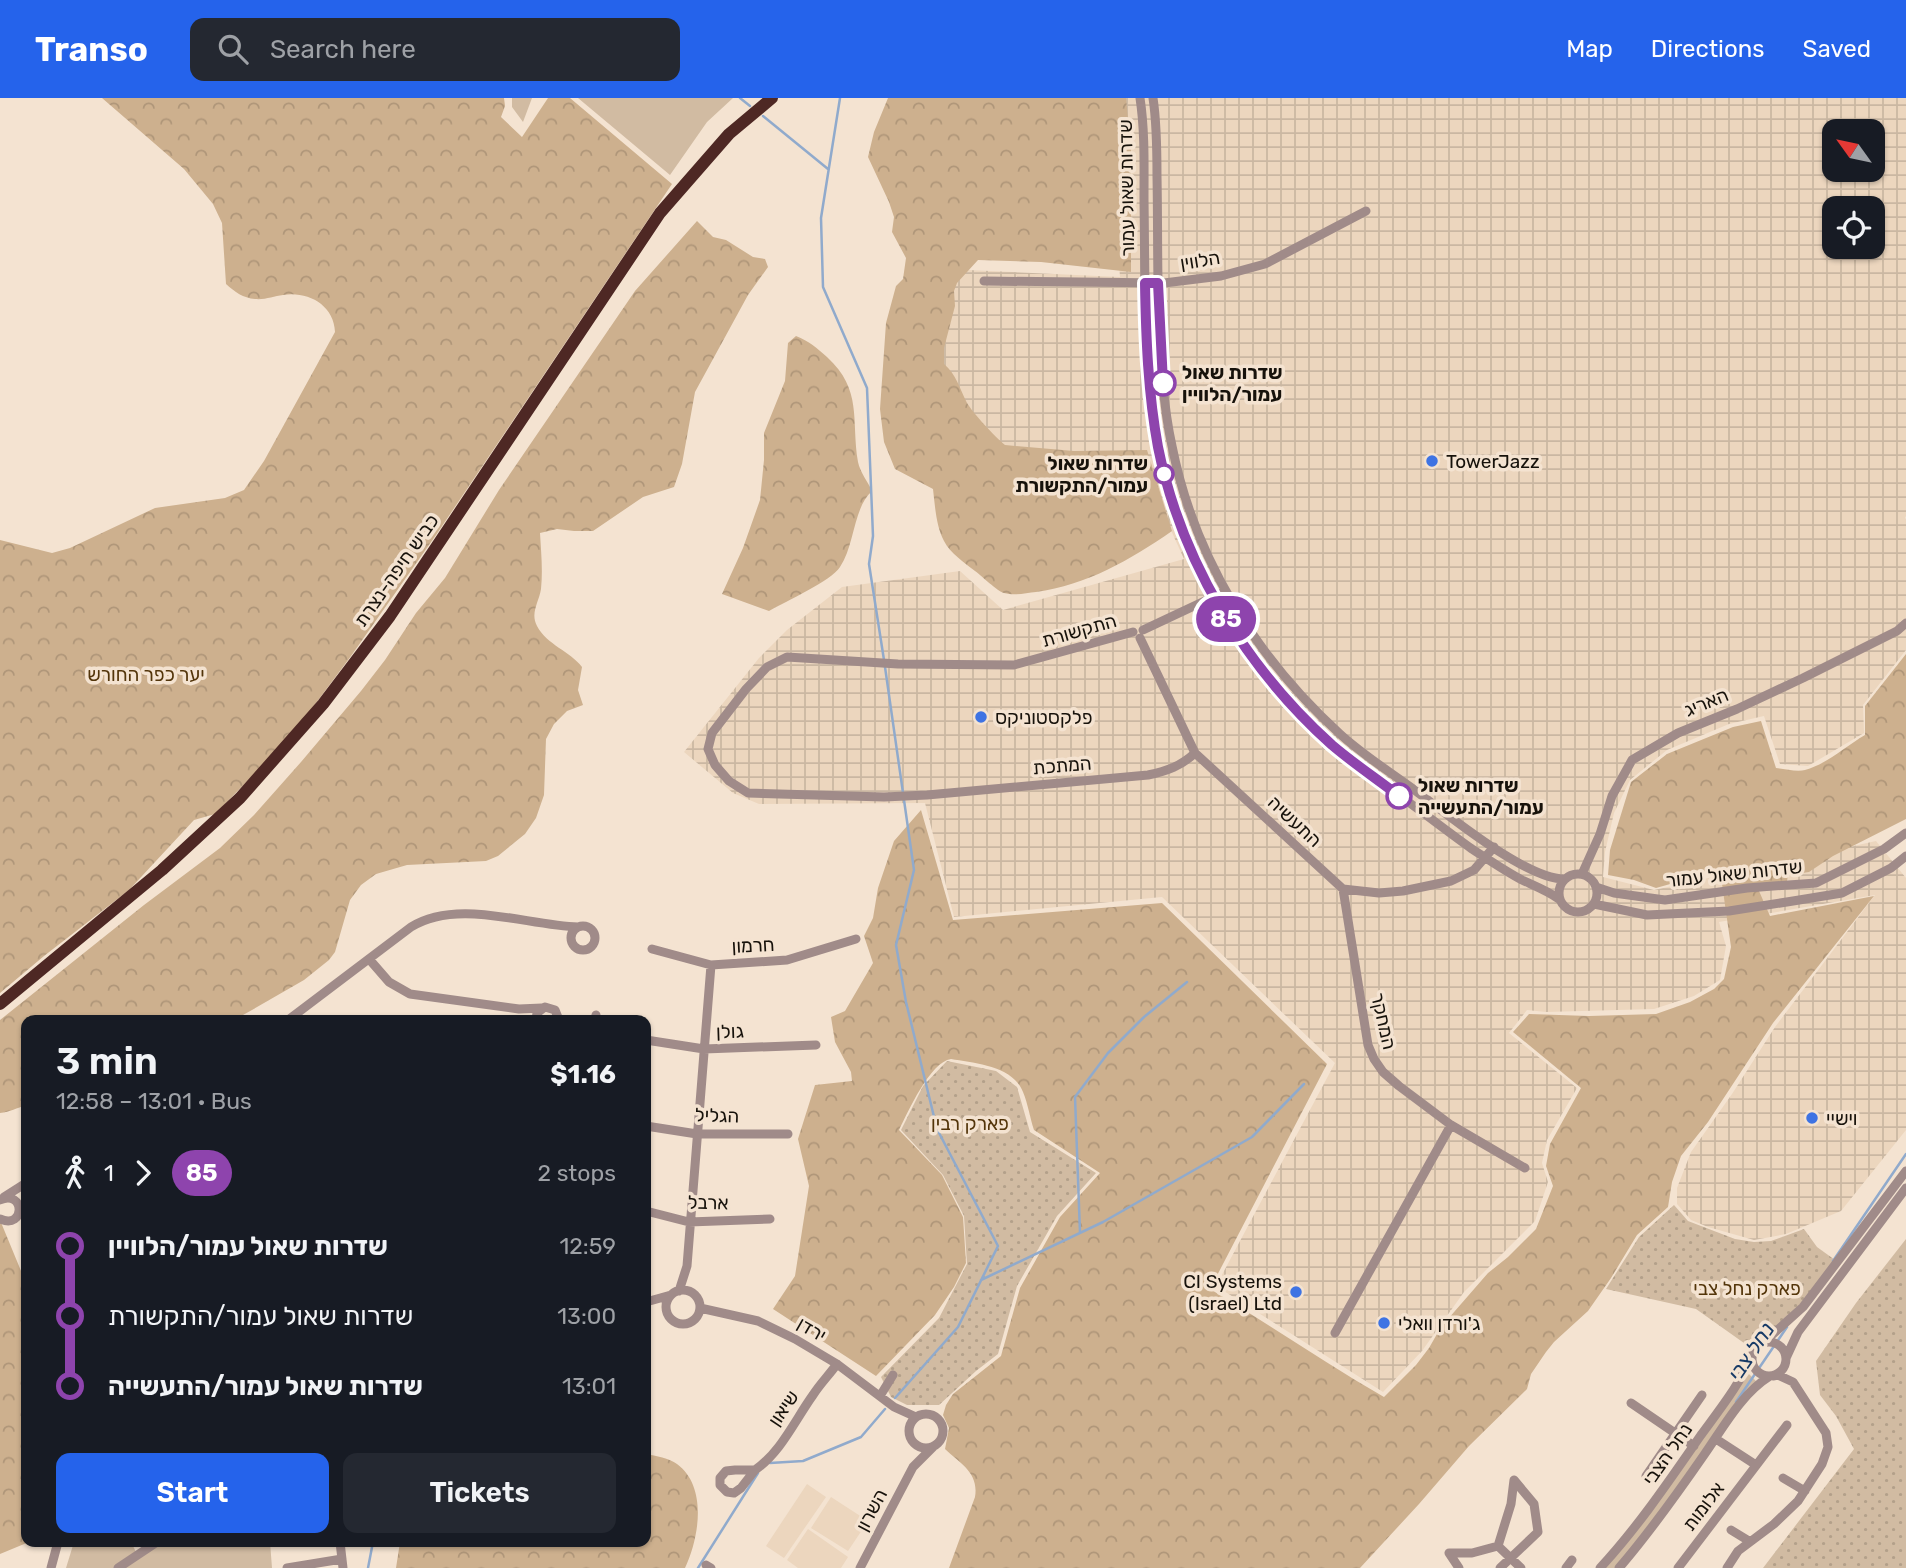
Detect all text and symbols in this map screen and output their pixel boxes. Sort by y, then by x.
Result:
search box [190,18,680,81]
text: Transo [35,30,148,69]
icon: search [214,30,252,68]
text: Search here [270,34,416,65]
text: Map [1566,35,1613,63]
text: Directions [1651,35,1764,63]
text: Saved [1802,35,1871,63]
street label: שדרות שאול עמור [1114,119,1139,257]
north arrow [1822,119,1885,182]
map controls [1822,119,1885,259]
button: locate [1822,196,1885,259]
street label: הלווין [1178,246,1222,275]
place label: שדרות שאול עמור/הלוויין [1182,361,1283,406]
marker: שדרות שאול עמור/הלוויין [1150,370,1176,396]
place label: TowerJazz [1446,450,1540,473]
place label: שדרות שאול עמור/התקשורת [1015,452,1148,497]
marker: TowerJazz [1424,453,1440,469]
marker: שדרות שאול עמור/התקשורת [1154,464,1174,484]
street label: כביש חיפה-נצרת [349,510,444,631]
line badge: 85 [1194,596,1258,642]
text: 85 [1210,605,1242,633]
street label: התקשורת [1039,609,1119,652]
park label: יער כפר החורש [87,663,205,686]
street label: האריג [1681,683,1732,722]
place label: פלקסטוניקס [995,706,1093,729]
marker: פלקסטוניקס [973,709,989,725]
street label: המתכת [1032,751,1093,780]
place label: שדרות שאול עמור/התעשייה [1418,774,1544,819]
marker: שדרות שאול עמור/התעשייה [1386,783,1412,809]
street label: התעשיה [1263,791,1326,852]
street label: שדרות שאול עמור [1665,855,1803,892]
street label: חרמון [731,933,775,958]
street label: המחקר [1366,990,1401,1052]
street label: גולן [716,1020,744,1043]
text: 3 min [56,1038,158,1084]
text: $1.16 [550,1059,616,1090]
text: 12:58 – 13:01 · Bus [56,1087,252,1115]
street label: הגליל [694,1103,740,1128]
place label: וישיי [1826,1107,1858,1130]
marker: וישיי [1804,1110,1820,1126]
park label: פארק רבין [931,1112,1009,1135]
icon: walk [56,1154,94,1192]
icon: forward [124,1154,162,1192]
text: 1 [104,1159,114,1187]
text: 85 [186,1159,218,1187]
text: 2 stops [538,1159,616,1187]
street label: ארבל [687,1191,729,1214]
text: שדרות שאול עמור/הלוויין [108,1231,388,1262]
text: 12:59 [559,1232,616,1260]
place label: CI Systems (Israel) Ltd [1183,1270,1282,1315]
park label: פארק נחל צבי [1693,1277,1801,1300]
marker: CI Systems (Israel) Ltd [1288,1284,1304,1300]
text: שדרות שאול עמור/התקשורת [108,1301,413,1332]
text: 13:00 [557,1302,616,1330]
street label: ירדן [793,1312,830,1347]
place label: ג'ורדן וואלי [1398,1312,1480,1335]
marker: ג'ורדן וואלי [1376,1315,1392,1331]
water label: נחל צבי [1722,1318,1779,1386]
text: שדרות שאול עמור/התעשייה [108,1371,423,1402]
text: 13:01 [562,1372,616,1400]
street label: שיאון [763,1386,804,1431]
street label: נחל הצבי [1638,1419,1697,1490]
button: Start [56,1453,329,1533]
button: Tickets [343,1453,616,1533]
street label: אלומות [1678,1477,1729,1535]
street label: השרון [851,1485,892,1535]

